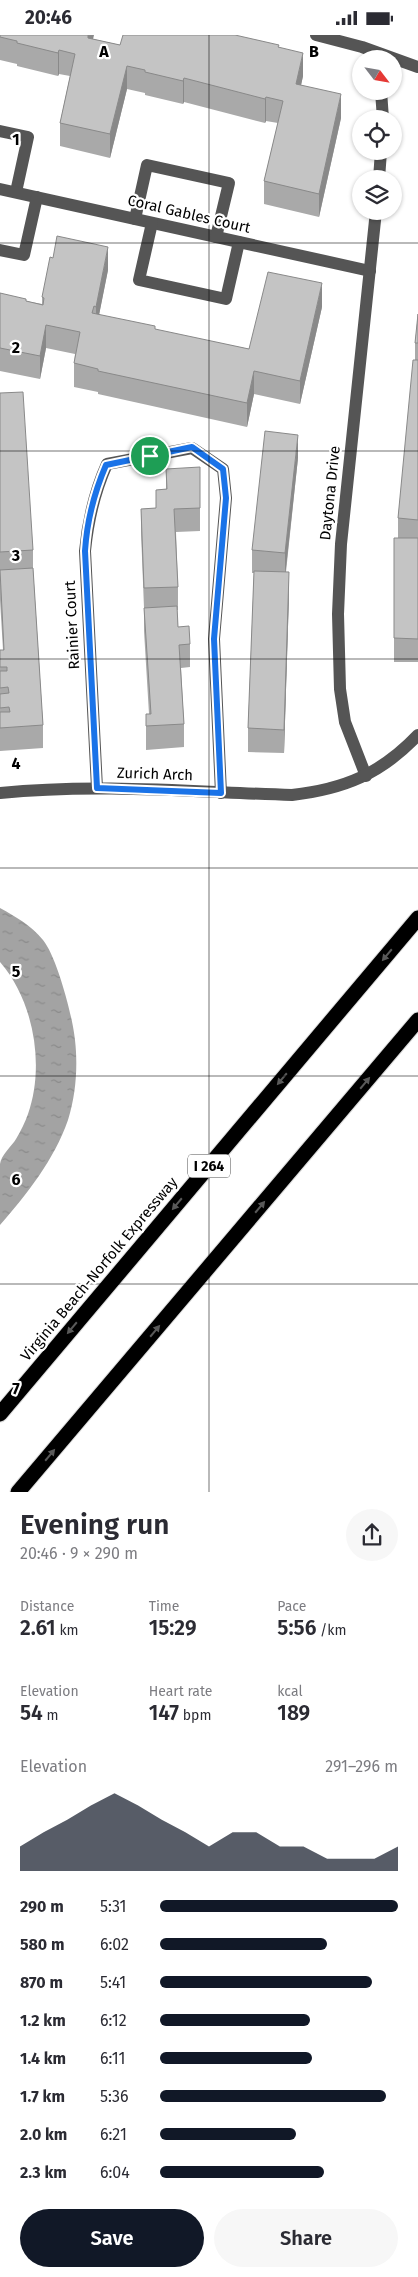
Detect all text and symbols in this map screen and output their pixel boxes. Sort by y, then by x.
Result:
text: 20:46 [25,6,72,29]
text: A [98,42,109,61]
text: B [309,42,319,61]
north arrow [352,50,402,100]
map controls [352,50,402,220]
button: locate [352,110,402,160]
text: 1 [12,130,20,149]
button: layers [352,170,402,220]
street label: Coral Gables Court [126,191,253,237]
text: 2 [12,338,20,357]
pin [129,435,171,477]
icon: arrive [136,442,164,470]
street label: Daytona Drive [316,445,344,541]
text: 3 [11,546,20,565]
street label: Rainier Court [61,579,83,670]
text: 4 [11,754,21,773]
street label: Zurich Arch [117,764,193,784]
one-way arrow [381,949,392,962]
text: 5 [12,962,21,981]
one-way arrow [276,1073,287,1086]
one-way arrow [359,1077,371,1089]
road number: I 264 [188,1155,230,1177]
text: 6 [11,1170,21,1189]
street label: Virginia Beach-Norfolk Expressway [17,1173,182,1365]
one-way arrow [171,1197,183,1209]
one-way arrow [254,1201,266,1213]
one-way arrow [67,1321,78,1334]
one-way arrow [149,1325,161,1337]
text: 7 [12,1379,20,1398]
one-way arrow [44,1449,56,1461]
text: Evening run [20,1508,169,1541]
button: share [346,1509,398,1561]
text: 20:46 · 9 × 290 m [20,1544,138,1563]
text: Distance [20,1598,74,1615]
text: Time [149,1598,179,1615]
text: Pace [277,1598,306,1615]
text: 2.61 [20,1615,56,1641]
text: 15:29 [149,1615,196,1641]
text: 5:56 [277,1615,316,1641]
text: km [56,1622,79,1639]
text: /km [316,1622,346,1639]
text: Elevation [20,1683,79,1700]
text: Heart rate [149,1683,212,1700]
text: kcal [277,1683,303,1700]
text: 54 [20,1700,43,1726]
text: 147 [149,1700,179,1726]
text: 189 [277,1700,310,1726]
text: m [43,1707,58,1724]
text: bpm [179,1707,211,1724]
text: Elevation [20,1757,87,1776]
text: 291–296 m [325,1757,398,1776]
text: 290 m [20,1897,64,1916]
text: 5:31 [100,1897,127,1916]
text: 580 m [20,1935,65,1954]
text: 6:02 [100,1935,129,1954]
text: 870 m [20,1973,63,1992]
text: 5:41 [100,1973,126,1992]
text: 1.2 km [20,2011,66,2030]
text: 6:12 [100,2011,127,2030]
text: 1.4 km [20,2049,66,2068]
text: 6:11 [100,2049,125,2068]
text: 1.7 km [20,2087,65,2106]
text: 5:36 [100,2087,129,2106]
text: 2.0 km [20,2125,67,2144]
text: 6:21 [100,2125,127,2144]
text: 2.3 km [20,2163,67,2182]
text: 6:04 [100,2163,130,2182]
button: Save [20,2209,204,2267]
button: Share [214,2209,398,2267]

